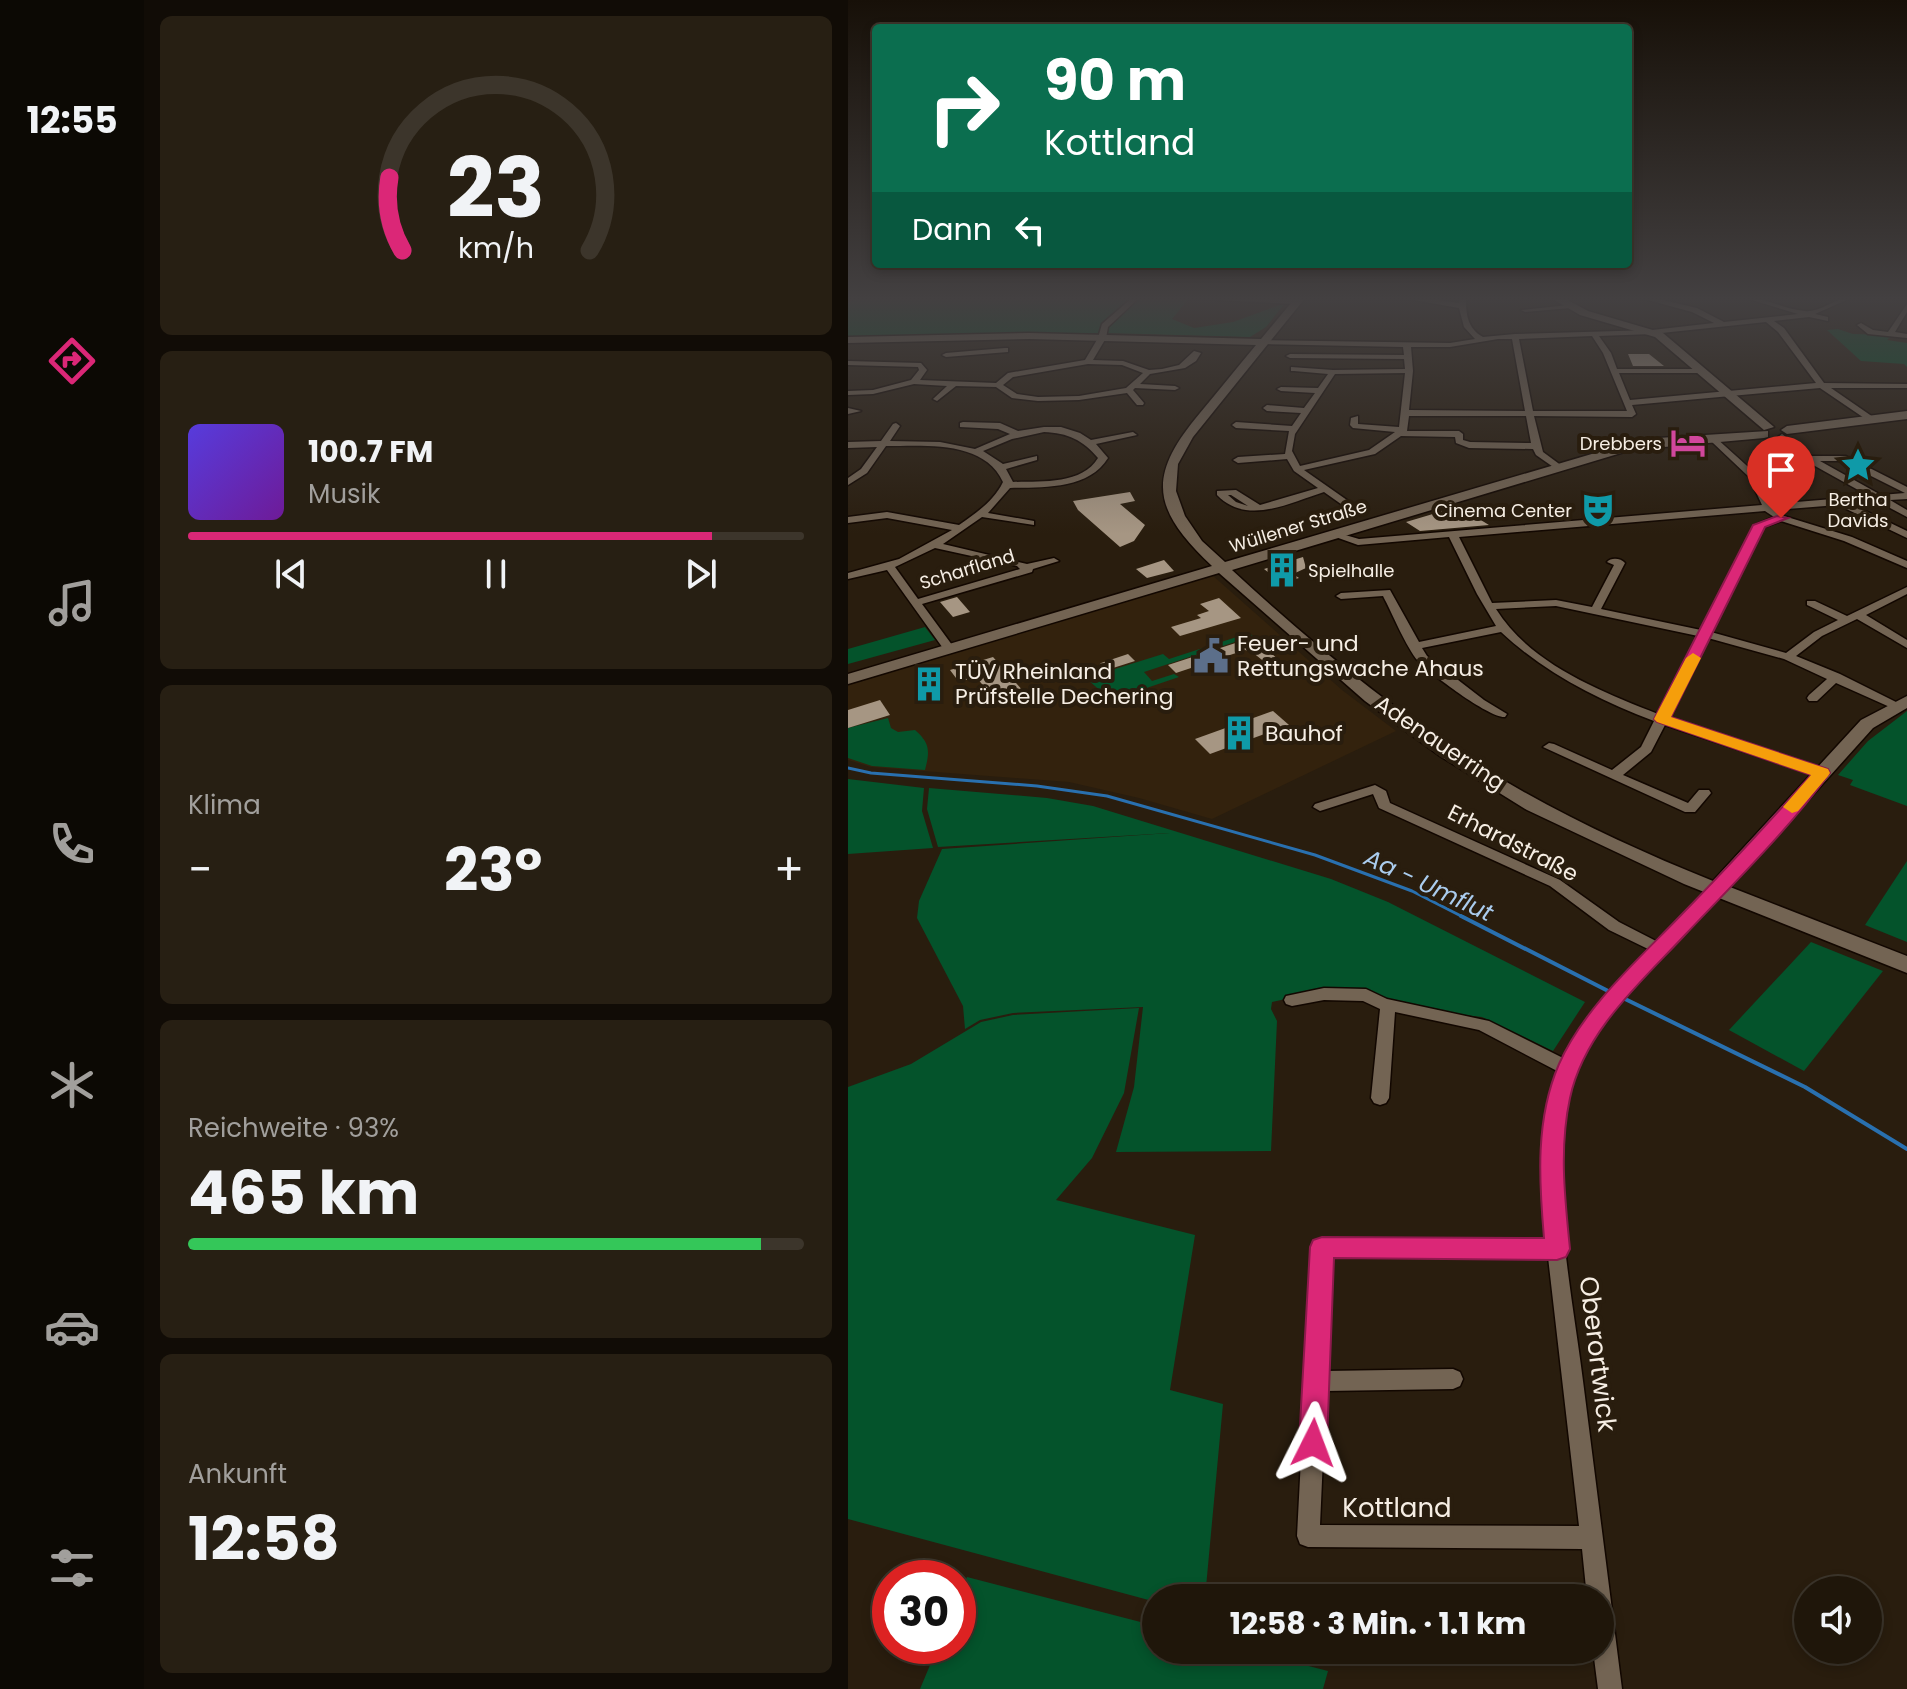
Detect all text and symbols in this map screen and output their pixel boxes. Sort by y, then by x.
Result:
text: 90 m [1044,41,1186,120]
icon: right [912,56,1016,160]
text: 12:55 [26,95,118,146]
text: Kottland [1044,117,1195,168]
text: 23 [447,130,545,246]
text: Dann [912,208,992,251]
icon: left [1008,208,1052,252]
text: km/h [458,228,534,268]
icon: directions [44,333,100,389]
hotel icon: Drebbers [1669,424,1707,462]
text: 100.7 FM [308,430,433,473]
place label: Drebbers [1580,431,1662,456]
pin [1747,436,1815,518]
place icon: Bertha Davids [1839,446,1877,484]
icon: arrive [1759,448,1803,492]
text: Musik [308,476,380,512]
place label: Bertha Davids [1828,487,1888,533]
theatre icon: Cinema Center [1579,491,1617,529]
street label: Wüllener Straße [1226,493,1370,559]
place label: Cinema Center [1434,498,1572,523]
street label: Scharfland [916,543,1018,595]
building icon: Spielhalle [1263,551,1301,589]
icon: previous [269,552,313,596]
icon: pause [474,552,518,596]
icon: next [679,552,723,596]
place label: Spielhalle [1308,558,1394,583]
icon: music [44,575,100,631]
place label: Feuer- und Rettungswache Ahaus [1237,628,1484,684]
public building icon: Feuer- und Rettungswache Ahaus [1192,637,1230,675]
place label: TÜV Rheinland Prüfstelle Dechering [955,656,1174,712]
building icon: TÜV Rheinland Prüfstelle Dechering [910,665,948,703]
street label: Adenauerring [1369,688,1511,798]
building icon: Bauhof [1220,714,1258,752]
place label: Bauhof [1265,718,1343,749]
text: Klima [188,787,261,823]
street label: Erhardstraße [1442,797,1584,889]
icon: phone [44,816,100,872]
text: 23° [444,828,542,912]
text: − [188,839,212,900]
text: + [774,839,804,900]
water label: Aa - Umflut [1358,840,1500,930]
icon: climate [44,1057,100,1113]
text: Reichweite · 93% [188,1110,399,1146]
text: 465 km [188,1151,419,1235]
street label: Oberortwick [1571,1274,1625,1434]
icon: car [44,1299,100,1355]
position arrow [1271,1401,1355,1485]
text: Ankunft [188,1456,287,1492]
street label: Kottland [1342,1490,1452,1526]
text: 12:58 [188,1497,340,1581]
icon: filters [44,1540,100,1596]
speed limit sign: 30 [872,1560,976,1664]
map controls [1794,1576,1882,1664]
button: sound [1794,1576,1882,1664]
text: 12:58 · 3 Min. · 1.1 km [1230,1602,1526,1645]

